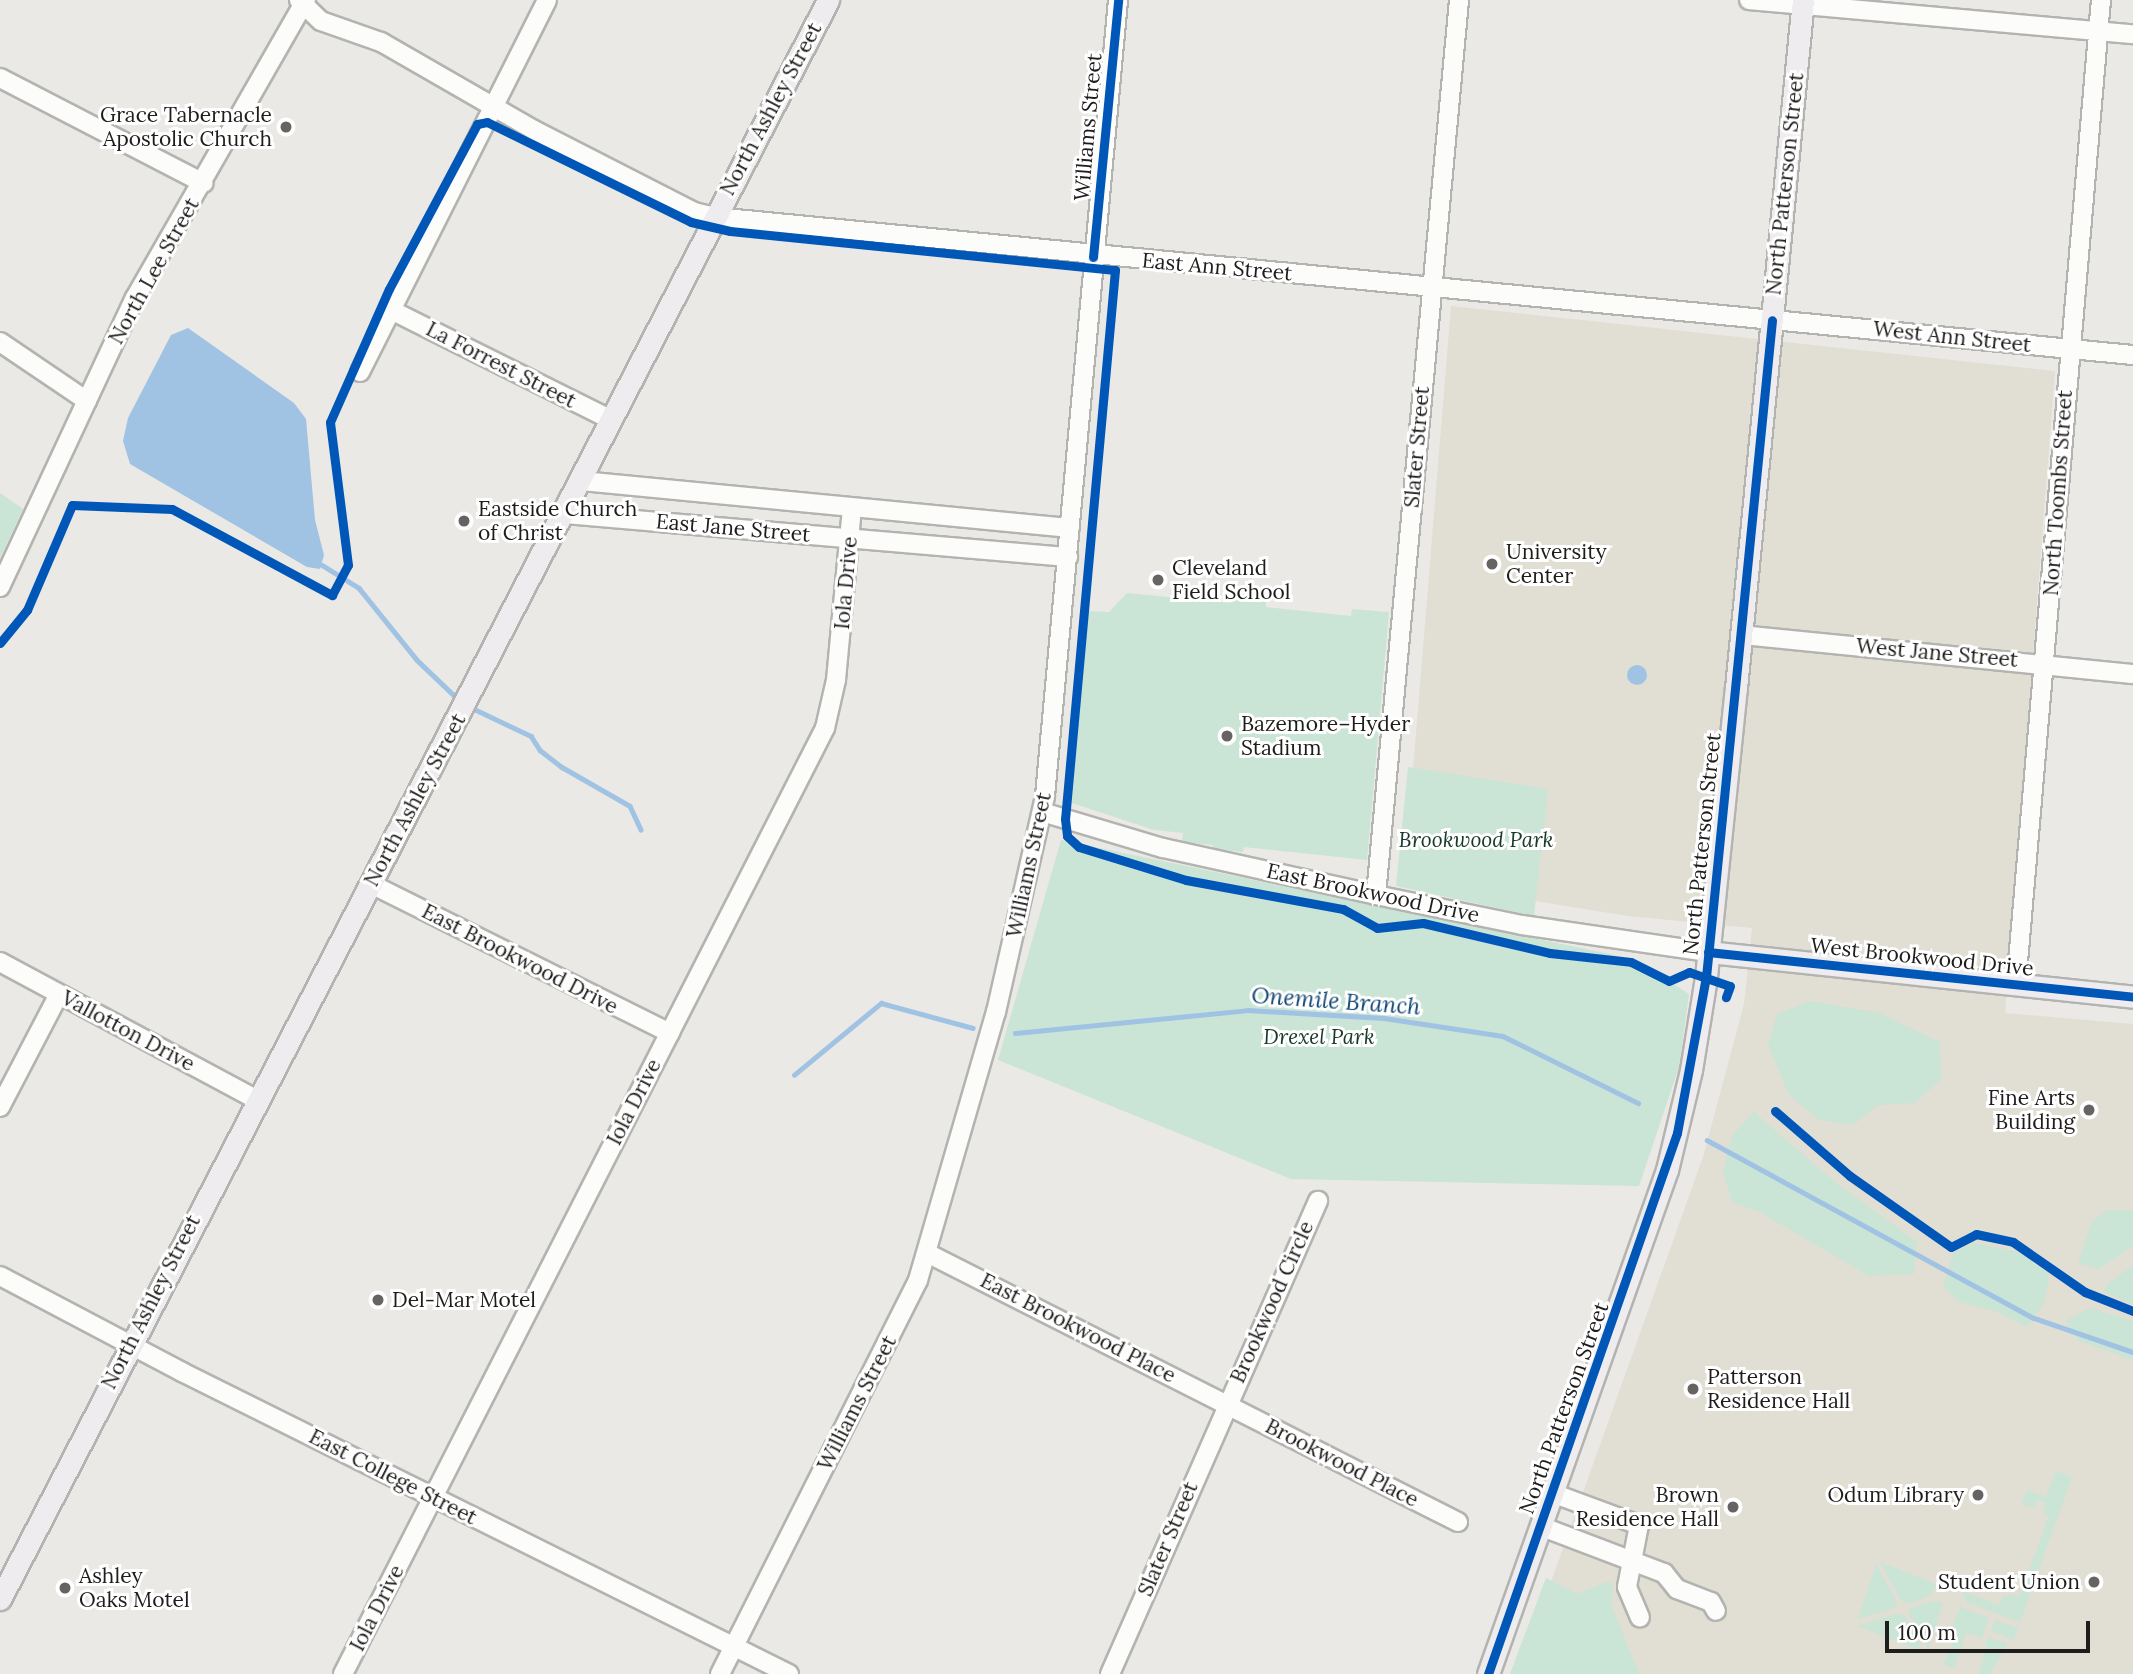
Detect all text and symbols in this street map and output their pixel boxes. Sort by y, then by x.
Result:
street label: North Ashley Street [715,18,827,200]
street label: Williams Street [1069,52,1107,202]
street label: North Patterson Street [1761,72,1809,296]
place label: Grace Tabernacle Apostolic Church [100,102,272,152]
marker: Grace Tabernacle Apostolic Church [278,119,294,135]
street label: North Lee Street [103,193,205,349]
street label: East Ann Street [1141,248,1293,286]
street label: La Forrest Street [422,316,580,414]
street label: West Ann Street [1872,316,2032,358]
street label: Slater Street [1399,385,1435,509]
street label: North Toombs Street [2038,389,2078,597]
place label: Eastside Church of Christ [478,496,637,546]
street label: East Jane Street [655,509,811,547]
marker: Eastside Church of Christ [456,513,472,529]
street label: Iola Drive [829,535,863,631]
place label: University Center [1506,539,1607,589]
place label: Cleveland Field School [1172,555,1290,605]
marker: University Center [1484,556,1500,572]
marker: Cleveland Field School [1150,572,1166,588]
street label: West Jane Street [1855,633,2019,673]
street label: North Ashley Street [359,709,471,891]
place label: Bazemore–Hyder Stadium [1241,711,1410,761]
marker: Bazemore–Hyder Stadium [1219,728,1235,744]
street label: North Patterson Street [1678,732,1726,956]
street label: Williams Street [1001,790,1057,940]
park label: Brookwood Park [1398,827,1554,853]
street label: East Brookwood Drive [1264,858,1482,928]
street label: East Brookwood Drive [418,899,622,1019]
street label: West Brookwood Drive [1809,933,2035,981]
water label: Onemile Branch [1251,981,1421,1021]
street label: Vallotton Drive [57,985,199,1077]
park label: Drexel Park [1263,1024,1375,1050]
street label: Iola Drive [602,1055,666,1149]
place label: Fine Arts Building [1988,1085,2075,1135]
marker: Fine Arts Building [2081,1102,2097,1118]
street label: North Ashley Street [96,1211,206,1393]
street label: Brookwood Circle [1225,1217,1319,1387]
street label: East Brookwood Place [976,1268,1180,1388]
place label: Del-Mar Motel [392,1287,536,1313]
marker: Del-Mar Motel [370,1292,386,1308]
street label: North Patterson Street [1514,1299,1614,1517]
street label: Williams Street [812,1331,902,1475]
place label: Patterson Residence Hall [1707,1364,1850,1414]
marker: Patterson Residence Hall [1685,1381,1701,1397]
street label: Brookwood Place [1261,1414,1423,1512]
street label: East College Street [305,1424,481,1530]
street label: Slater Street [1133,1478,1203,1600]
place label: Brown Residence Hall [1576,1482,1719,1532]
place label: Odum Library [1827,1482,1964,1508]
marker: Odum Library [1970,1487,1986,1503]
marker: Brown Residence Hall [1725,1499,1741,1515]
street label: Iola Drive [345,1561,409,1655]
place label: Ashley Oaks Motel [79,1563,190,1613]
place label: Student Union [1938,1569,2080,1595]
marker: Student Union [2086,1574,2102,1590]
marker: Ashley Oaks Motel [57,1580,73,1596]
scale bar [1888,1608,2093,1652]
text: 100 m [1898,1619,1956,1646]

